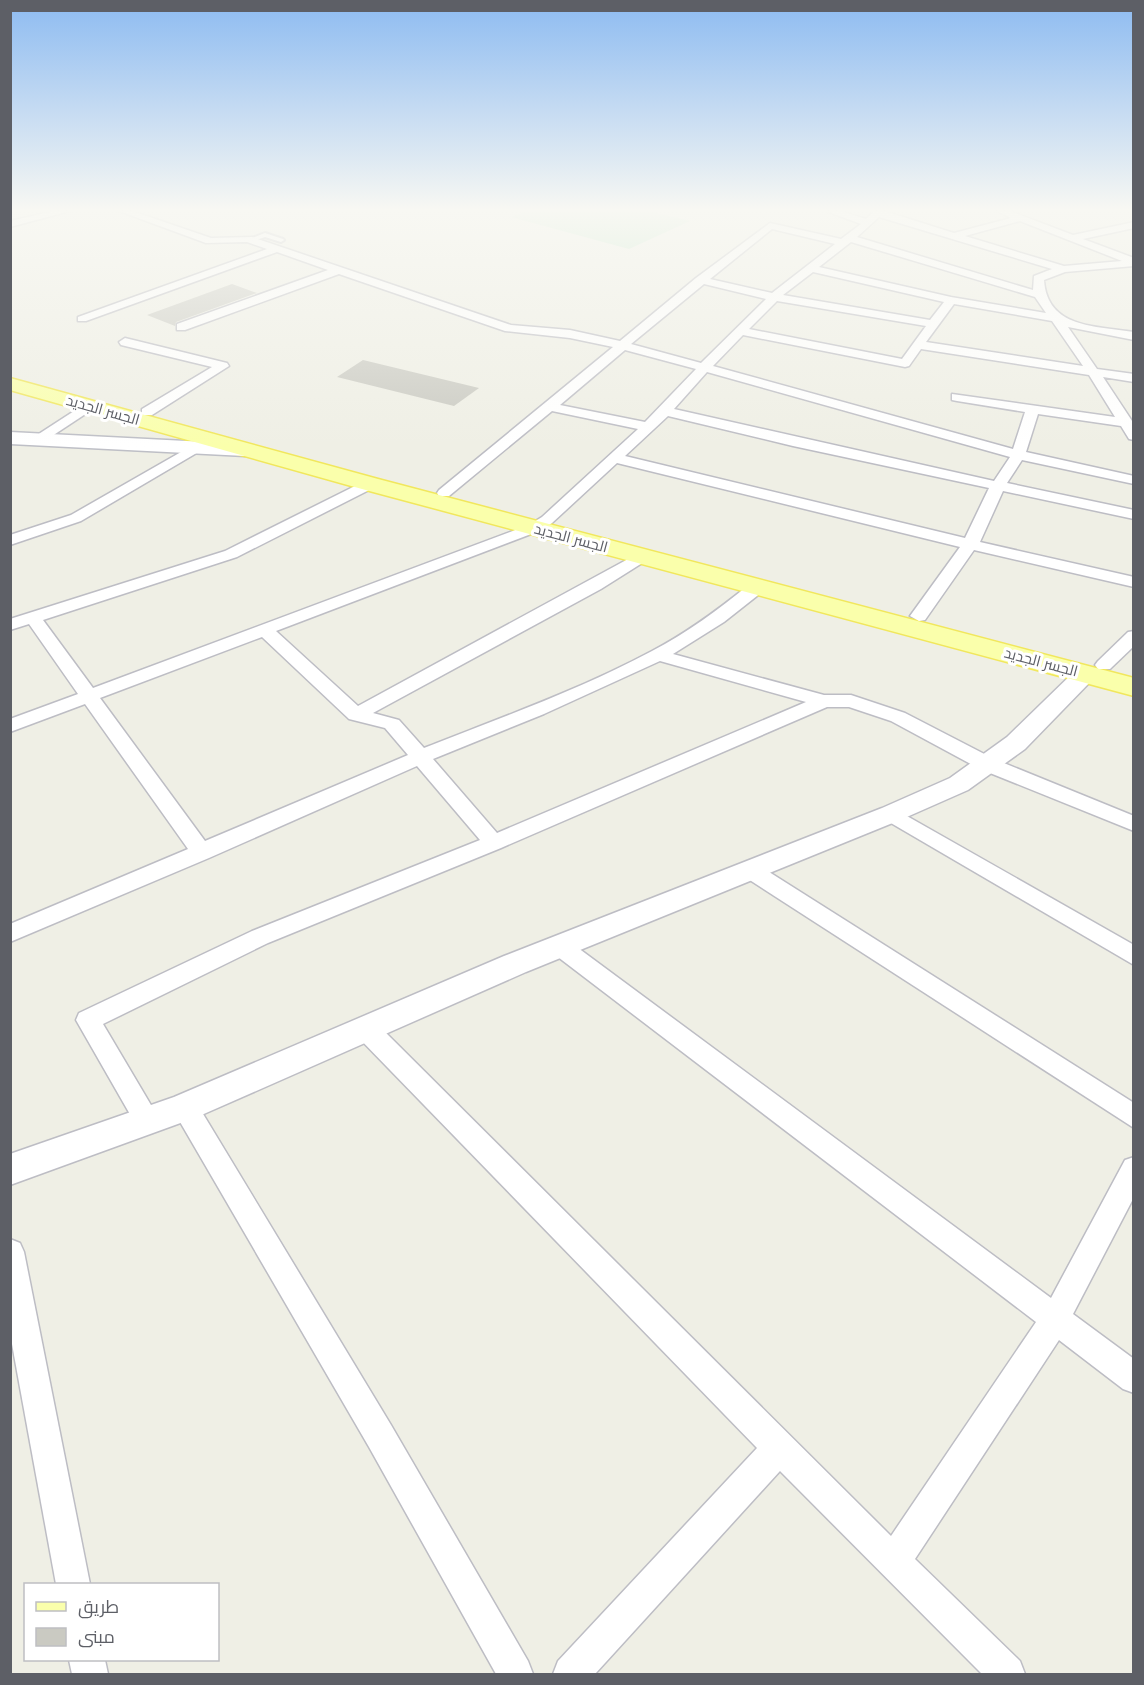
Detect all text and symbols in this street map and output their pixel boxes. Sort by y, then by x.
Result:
street label: الجسر الجديد [64,390,142,430]
street label: الجسر الجديد [532,519,610,557]
street label: الجسر الجديد [1002,643,1080,681]
legend [24,1583,219,1661]
text: طريق [78,1595,119,1619]
text: مبنى [78,1625,115,1649]

